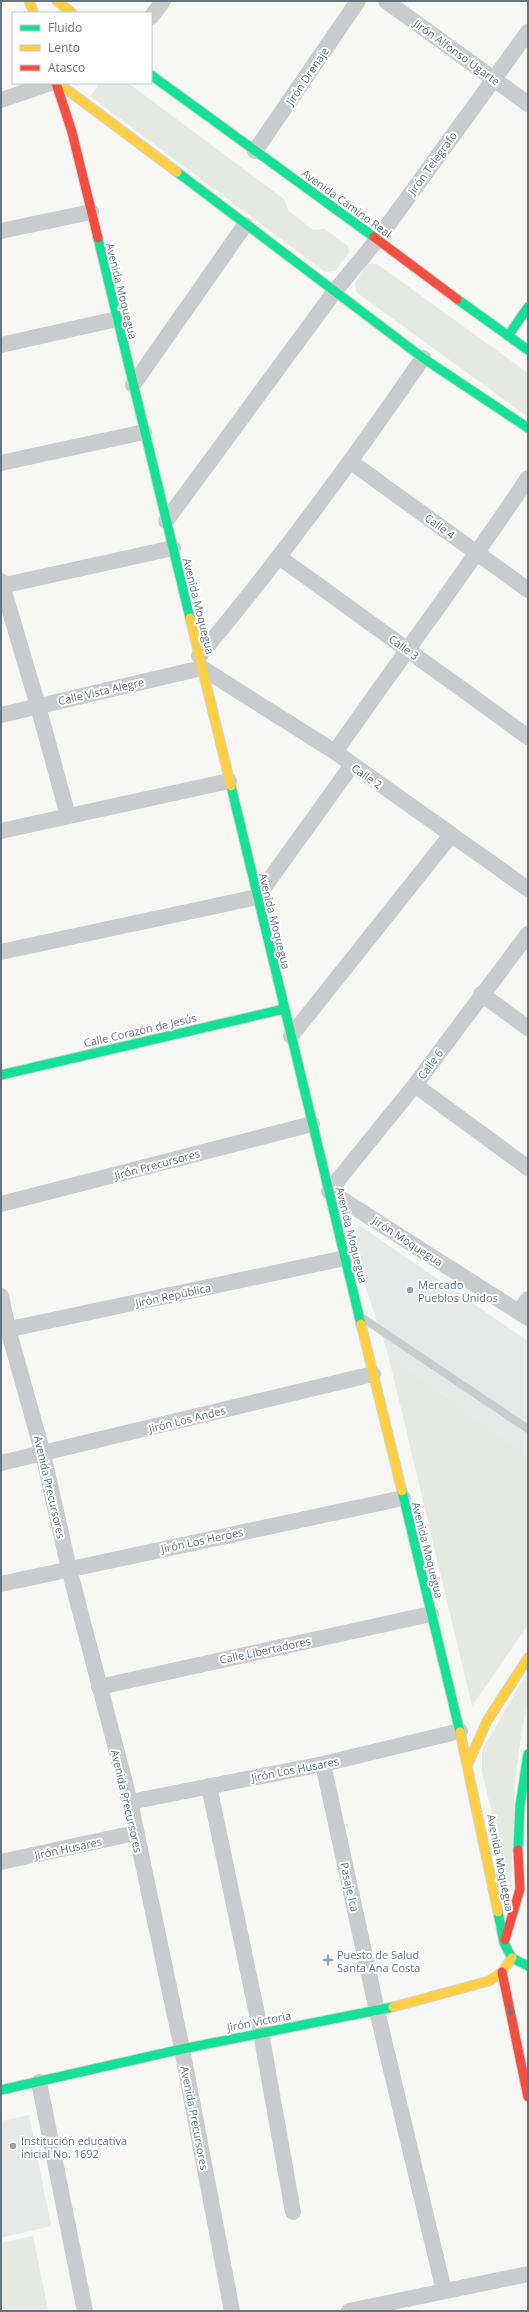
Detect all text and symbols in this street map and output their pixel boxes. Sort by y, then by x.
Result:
legend [12,12,152,84]
street label: Jirón Alfonso Ugarte [410,15,503,88]
text: Fluido [48,19,82,36]
text: Lento [48,39,80,56]
street label: Jirón Drenaje [282,44,332,109]
text: Atasco [48,59,85,76]
street label: Jirón Telegrafo [403,128,460,198]
street label: Avenida Camino Real [299,165,395,241]
street label: Avenida Moquegua [103,241,141,341]
street label: Calle 4 [422,510,459,542]
street label: Avenida Moquegua [180,556,218,656]
street label: Calle 3 [386,631,422,663]
street label: Calle Vista Alegre [57,674,145,708]
street label: Calle 2 [349,760,385,792]
street label: Avenida Moquegua [256,871,294,971]
street label: Calle Corazón de Jesús [82,1010,198,1050]
street label: Calle 6 [414,1046,446,1082]
street label: Jirón Precursores [112,1145,201,1183]
street label: Avenida Moquegua [333,1185,371,1285]
street label: Jirón Moquegua [369,1212,446,1269]
place label: Mercado Pueblos Unidos [418,1277,498,1305]
street label: Jirón República [133,1280,212,1311]
marker: Mercado Pueblos Unidos [405,1285,415,1295]
street label: Jirón Los Andes [146,1402,227,1436]
street label: Avenida Precursores [31,1434,69,1540]
street label: Avenida Moquegua [409,1500,447,1600]
street label: Jirón Los Heróes [159,1524,245,1556]
street label: Calle Libertadores [218,1633,312,1667]
street label: Avenida Precursores [108,1748,146,1854]
street label: Jirón Los Husares [249,1753,340,1785]
street label: Avenida Moquegua [484,1813,518,1913]
street label: Jirón Husares [32,1834,103,1863]
street label: Pasaje Ica [337,1861,363,1913]
place label: Puesto de Salud Santa Ana Costa [337,1947,420,1975]
marker: Puesto de Salud Santa Ana Costa [322,1954,334,1966]
one-way arrow [508,2004,514,2016]
street label: Jirón Victoria [225,2007,292,2035]
street label: Avenida Precursores [178,2065,212,2171]
place label: Institución educativa inicial No. 1692 [21,2133,127,2161]
marker: Institución educativa inicial No. 1692 [8,2141,18,2151]

